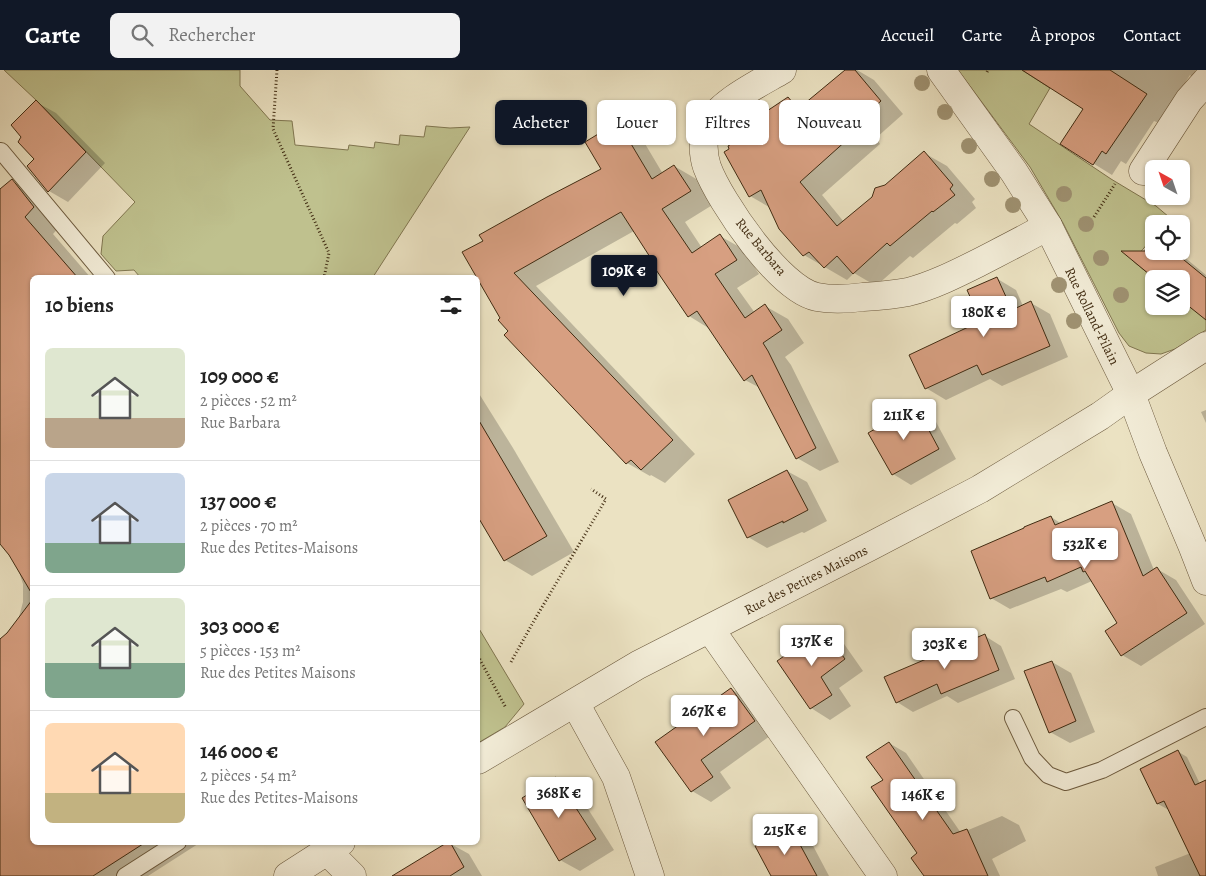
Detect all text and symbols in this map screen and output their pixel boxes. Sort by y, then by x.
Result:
search box [110,13,460,58]
text: Carte [25,19,80,51]
icon: search [128,21,156,49]
text: Rechercher [168,22,256,48]
text: Accueil [881,23,934,47]
text: Carte [962,23,1002,47]
text: À propos [1030,23,1095,47]
text: Contact [1123,23,1181,47]
chip: Acheter [495,100,587,145]
chip: Louer [597,100,676,145]
chip: Filtres [686,100,769,145]
chip: Nouveau [779,100,880,145]
north arrow [1145,160,1190,205]
map controls [1145,160,1190,315]
street label: Rue Barbara [731,214,791,280]
button: locate [1145,215,1190,260]
pin: 109K € [583,254,665,297]
text: 109K € [602,260,646,282]
street label: Rue Rolland-Pilain [1060,264,1124,368]
button: layers [1145,270,1190,315]
text: 10 biens [45,291,114,319]
icon: filters [437,291,465,319]
pin: 180K € [943,296,1025,338]
text: 180K € [962,301,1006,323]
text: 109 000 € [200,362,279,390]
icon: home [85,368,145,428]
text: 2 pièces · 52 m² [200,390,297,412]
pin: 211K € [863,398,945,441]
text: 211K € [883,404,925,426]
text: Rue Barbara [200,412,280,434]
text: 137 000 € [200,487,277,515]
icon: home [85,493,145,553]
text: 2 pièces · 70 m² [200,515,298,537]
pin: 532K € [1044,528,1126,570]
text: 532K € [1063,533,1107,555]
text: Rue des Petites-Maisons [200,537,358,559]
street label: Rue des Petites Maisons [741,541,871,619]
text: 303 000 € [200,612,280,640]
icon: home [85,618,145,678]
pin: 137K € [771,624,853,667]
pin: 303K € [904,628,986,670]
text: 137K € [791,630,833,652]
text: 303K € [923,633,967,655]
text: 5 pièces · 153 m² [200,640,301,662]
text: Rue des Petites Maisons [200,662,356,684]
pin: 267K € [663,694,745,737]
text: 267K € [682,700,726,722]
text: 146 000 € [200,737,278,765]
icon: home [85,743,145,803]
text: 2 pièces · 54 m² [200,765,296,787]
pin: 368K € [518,776,600,819]
pin: 146K € [882,778,964,821]
text: 368K € [537,782,581,804]
text: 146K € [901,784,945,806]
text: Rue des Petites-Maisons [200,787,358,809]
pin: 215K € [744,814,826,856]
text: 215K € [764,819,806,841]

